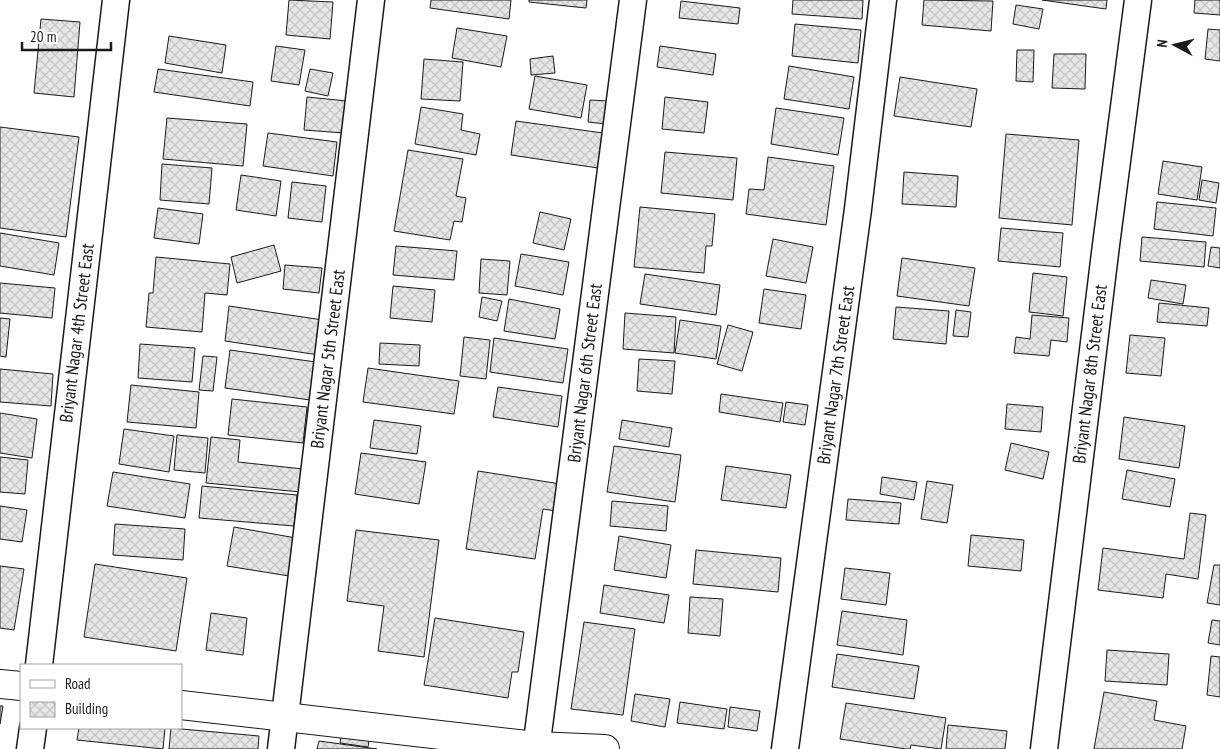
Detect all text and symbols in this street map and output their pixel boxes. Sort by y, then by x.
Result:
scale bar [22,20,111,52]
north arrow [1150,20,1200,70]
text: 20 m [30,27,56,46]
text: N [1153,39,1171,48]
street label: Briyant Nagar 4th Street East [54,242,99,424]
street label: Briyant Nagar 5th Street East [305,268,350,450]
street label: Briyant Nagar 6th Street East [562,282,607,464]
street label: Briyant Nagar 8th Street East [1067,283,1112,465]
street label: Briyant Nagar 7th Street East [812,284,859,466]
legend [20,664,182,729]
text: Road [65,674,91,693]
text: Building [65,699,108,718]

